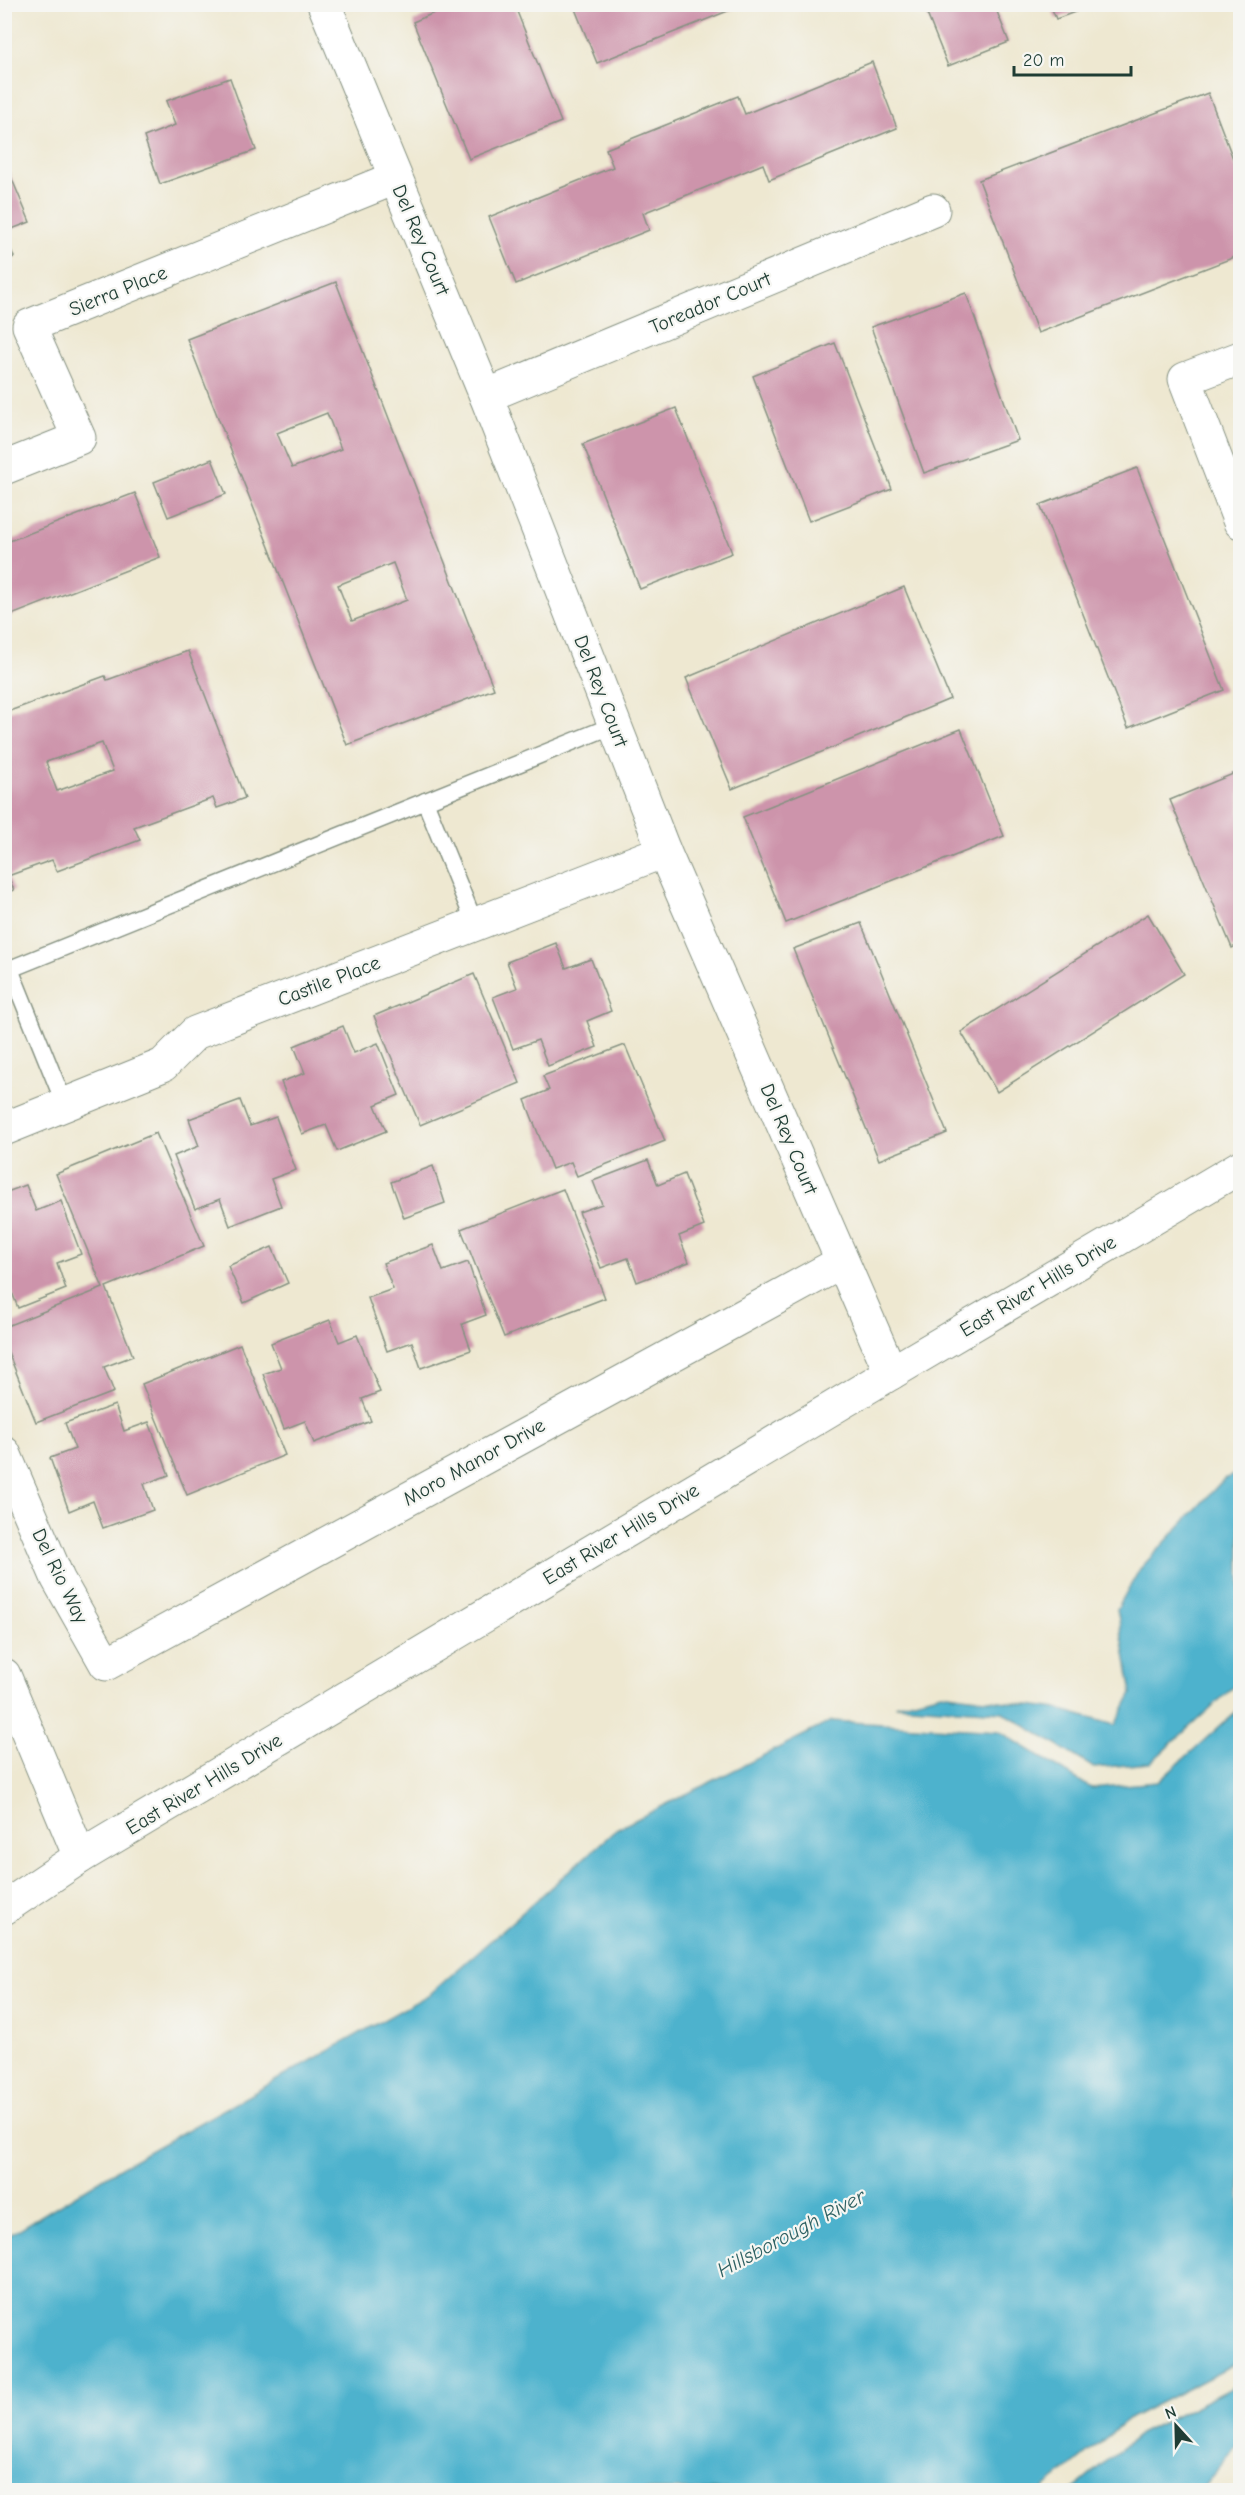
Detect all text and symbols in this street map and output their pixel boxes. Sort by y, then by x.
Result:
scale bar [1014,39,1131,77]
text: 20 m [1023,50,1064,71]
street label: Del Rey Court [387,181,455,300]
street label: Sierra Place [66,261,170,321]
street label: Toreador Court [646,267,775,339]
street label: Del Rey Court [569,632,633,751]
street label: Castile Place [275,951,383,1011]
street label: Del Rey Court [755,1080,823,1199]
street label: East River Hills Drive [956,1230,1120,1342]
street label: Moro Manor Drive [399,1413,549,1511]
street label: East River Hills Drive [539,1478,703,1590]
street label: Del Rio Way [27,1525,93,1627]
street label: East River Hills Drive [122,1728,286,1840]
water label: Hillsborough River [713,2183,871,2282]
north arrow [1146,2396,1206,2456]
text: N [1163,2403,1179,2423]

